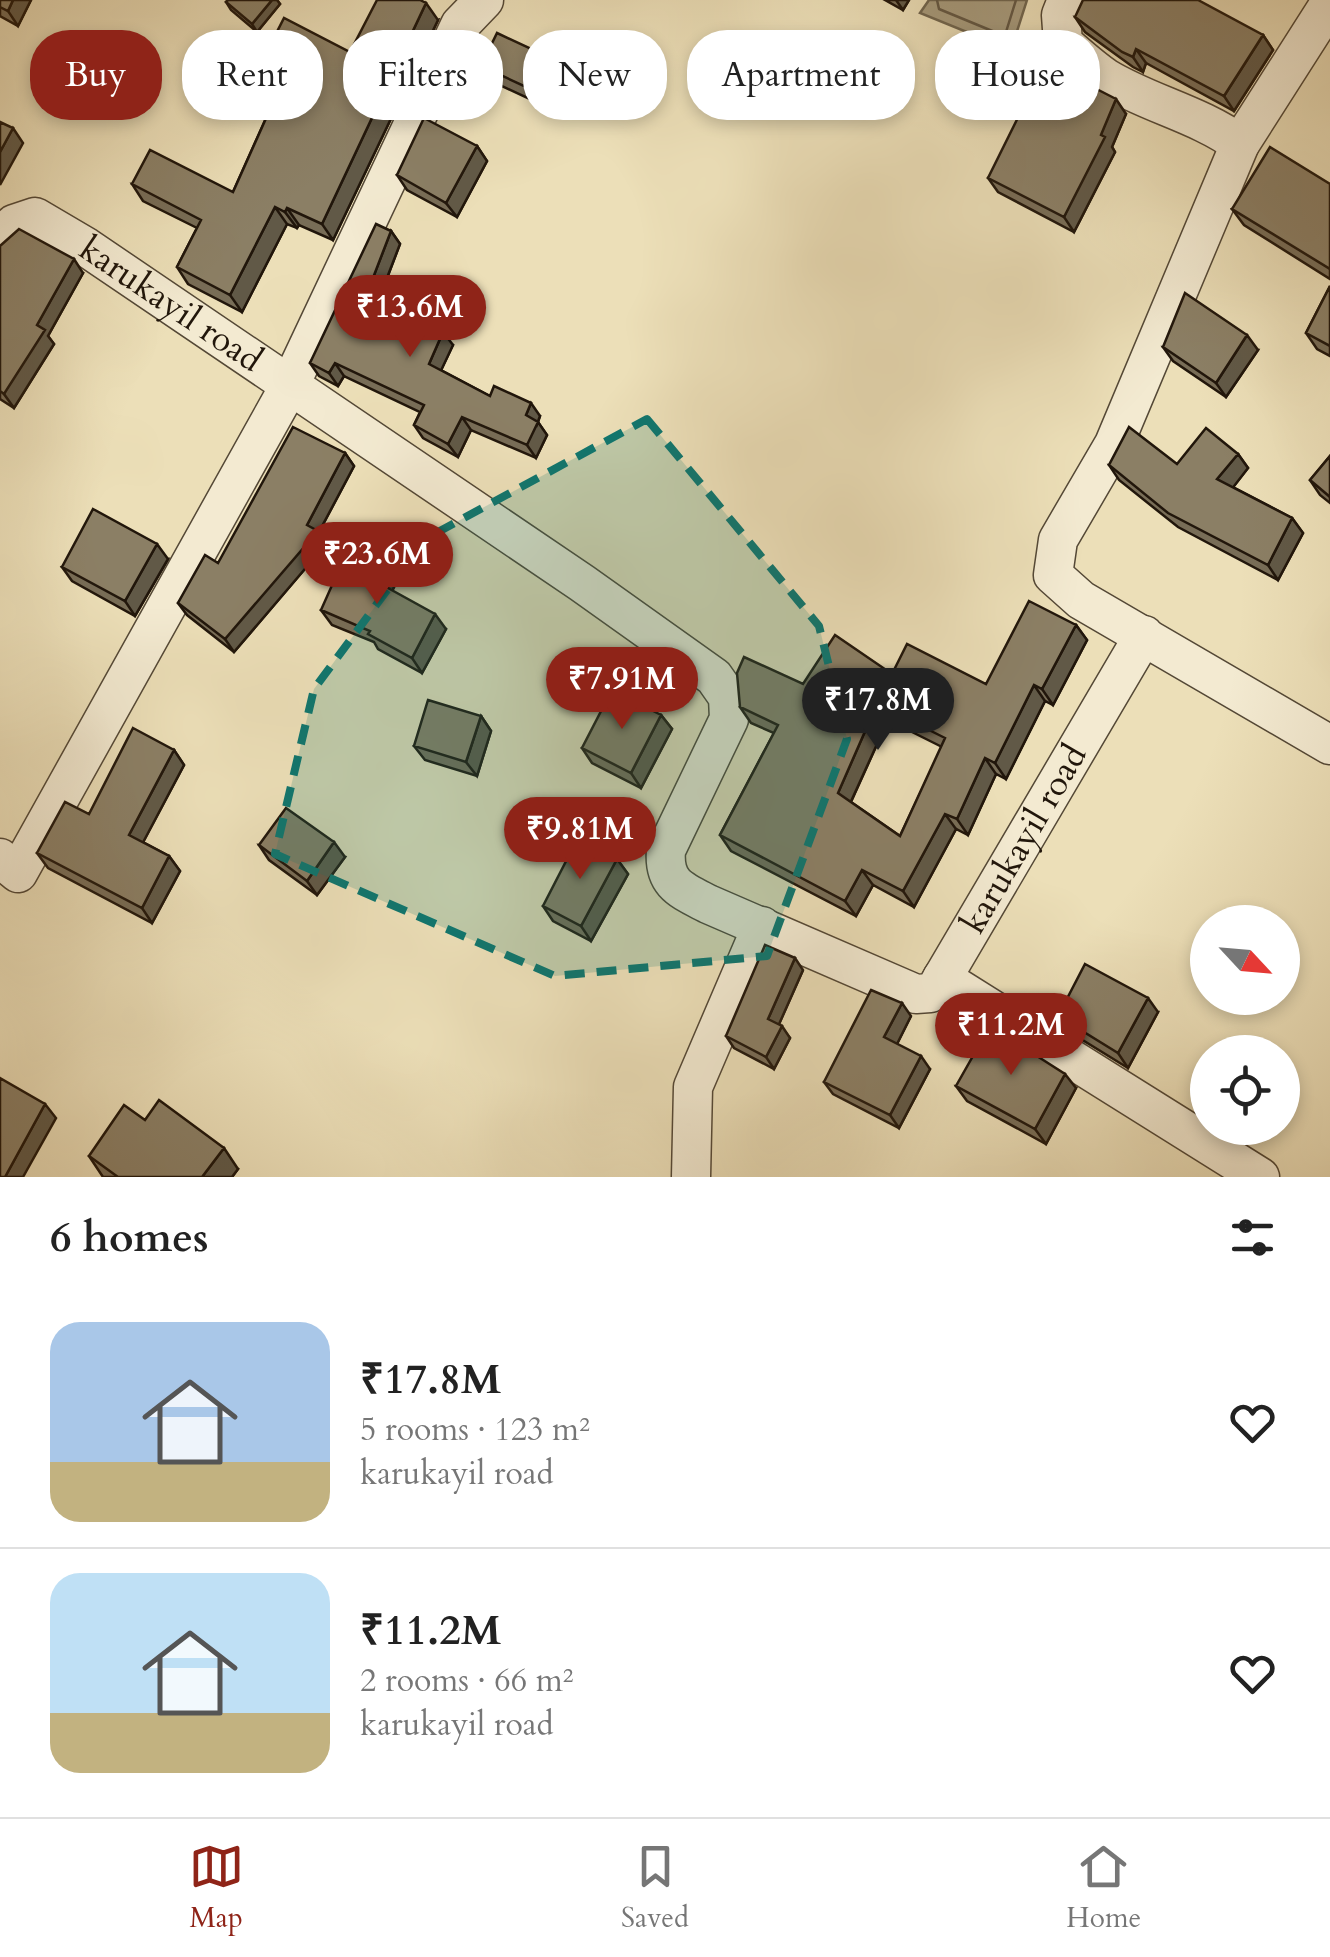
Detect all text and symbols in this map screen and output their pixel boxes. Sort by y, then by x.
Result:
chip: Buy [30,30,162,120]
chip: Rent [182,30,323,120]
chip: Filters [343,30,503,120]
chip: New [523,30,667,120]
chip: Apartment [687,30,915,120]
chip: House [935,30,1100,120]
street label: karukayil road [70,225,272,384]
pin: ₹13.6M [329,275,491,360]
text: ₹13.6M [356,285,464,329]
pin: ₹23.6M [296,522,458,607]
text: ₹23.6M [323,532,431,576]
pin: ₹7.91M [541,647,703,732]
text: ₹7.91M [568,657,676,701]
pin: ₹17.8M [797,668,959,753]
text: ₹17.8M [824,678,932,722]
street label: karukayil road [950,735,1099,942]
pin: ₹9.81M [499,797,661,882]
text: ₹9.81M [526,807,634,851]
north arrow [1190,905,1300,1015]
map controls [1190,905,1300,1145]
pin: ₹11.2M [930,993,1092,1078]
text: ₹11.2M [957,1003,1065,1047]
button: locate [1190,1035,1300,1145]
text: 6 homes [50,1209,208,1266]
icon: filters [1225,1210,1280,1265]
text: ₹17.8M [360,1351,502,1408]
icon: home [130,1362,250,1482]
icon: heart [1225,1395,1280,1450]
text: 5 rooms · 123 m² [360,1408,590,1452]
text: karukayil road [360,1452,554,1496]
text: ₹11.2M [360,1602,502,1659]
icon: home [130,1613,250,1733]
icon: heart [1225,1646,1280,1701]
text: 2 rooms · 66 m² [360,1659,573,1703]
text: karukayil road [360,1703,554,1747]
tab: Map [189,1839,244,1937]
tab: Saved [621,1839,689,1937]
tab: Home [1066,1839,1141,1937]

